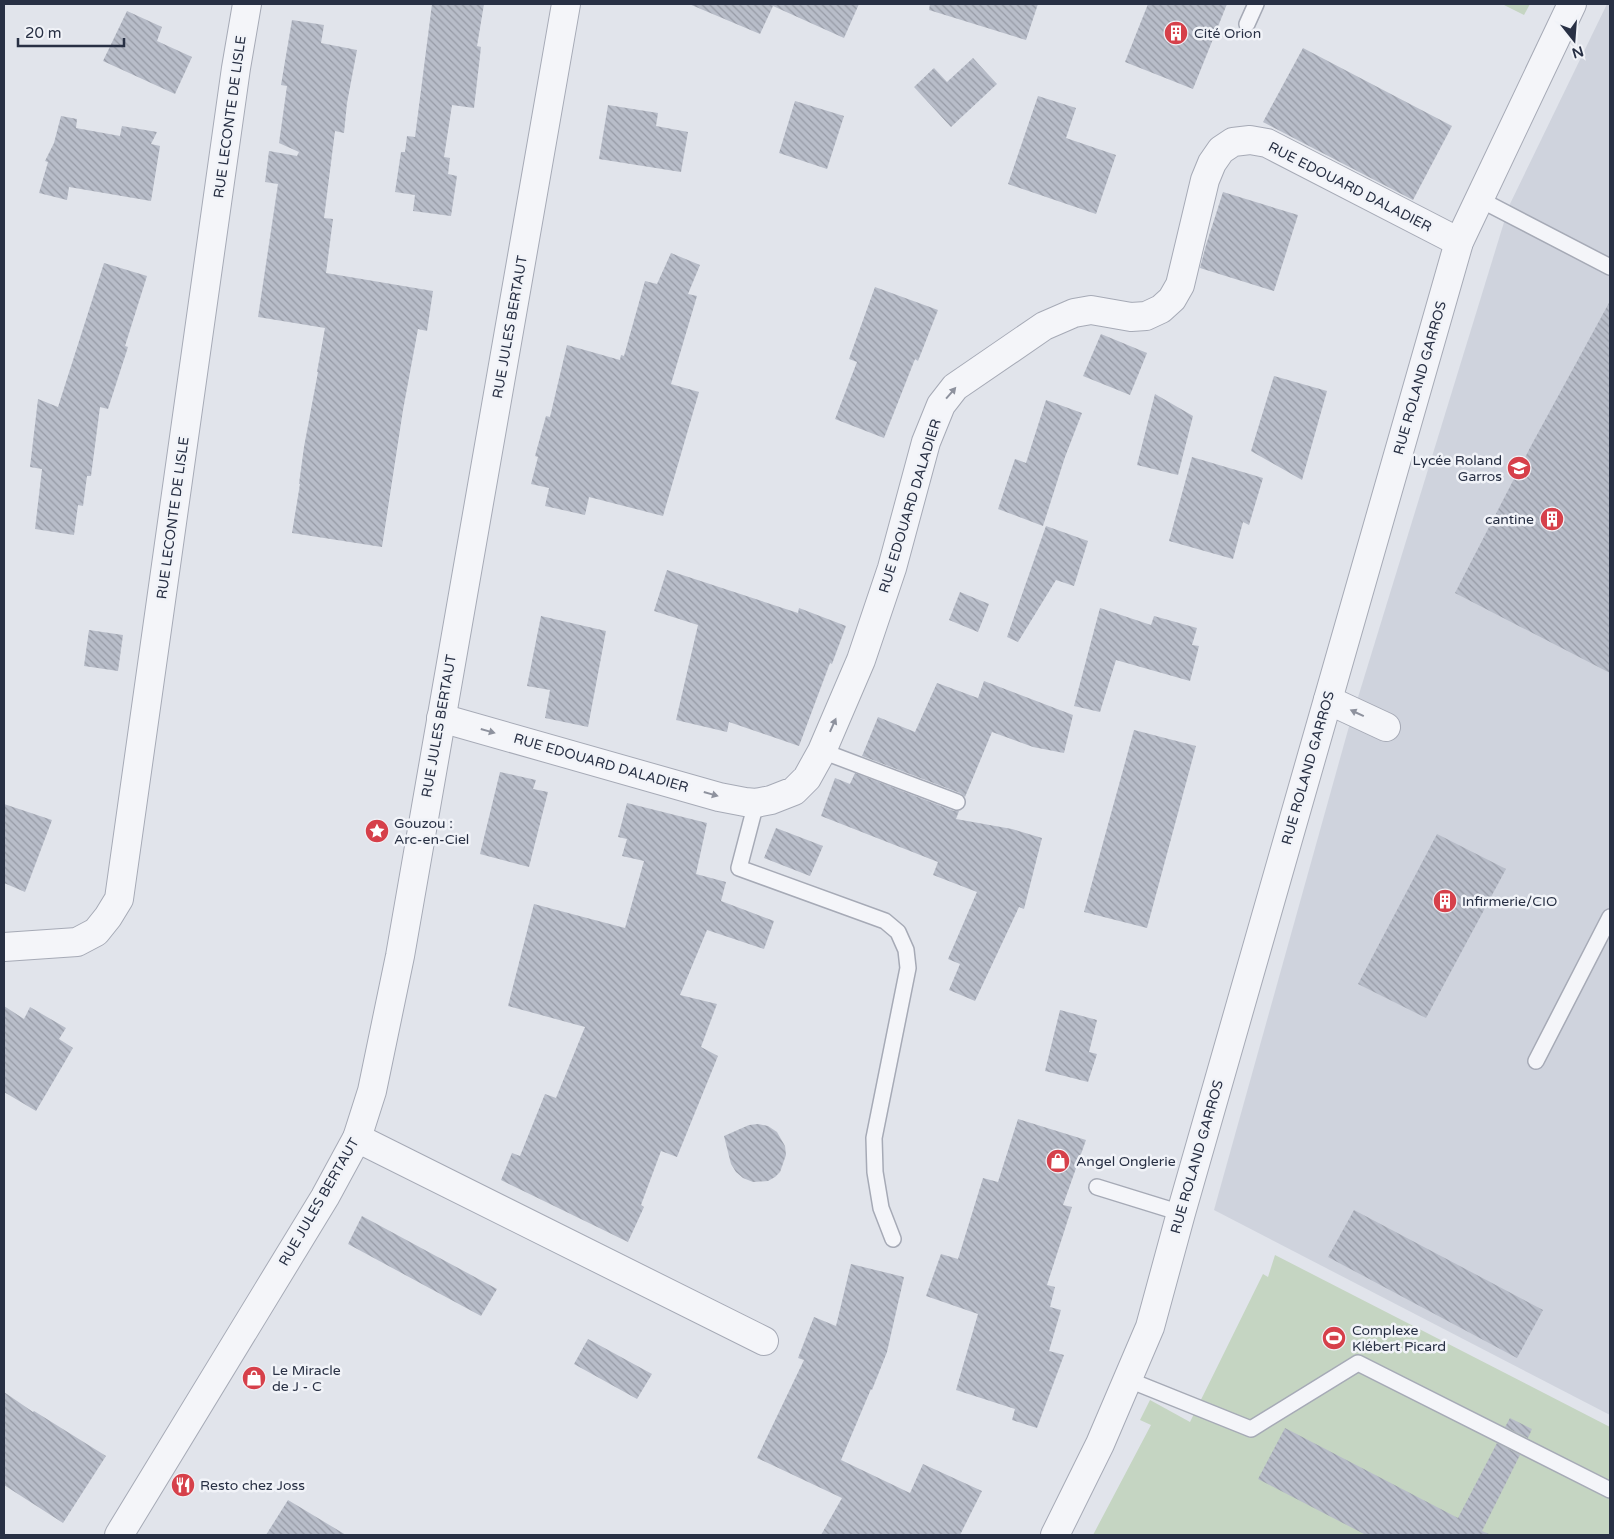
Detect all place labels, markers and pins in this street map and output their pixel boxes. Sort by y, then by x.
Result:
building icon: Cité Orion [1163,20,1189,46]
place label: Cité Orion [1194,25,1261,42]
place label: Lycée Roland Garros [1412,452,1502,485]
school or university icon: Lycée Roland Garros [1506,455,1532,481]
building icon: cantine [1539,506,1565,532]
place label: cantine [1485,511,1534,528]
place label: Gouzou : Arc-en-Ciel [394,815,469,848]
place icon: Gouzou : Arc-en-Ciel [364,818,390,844]
building icon: Infirmerie/CIO [1432,888,1458,914]
place label: Infirmerie/CIO [1462,893,1557,910]
shop icon: Angel Onglerie [1045,1148,1071,1174]
place label: Angel Onglerie [1076,1153,1176,1170]
place label: Complexe Klébert Picard [1352,1322,1446,1355]
sports icon: Complexe Klébert Picard [1321,1325,1347,1351]
place label: Le Miracle de J - C [272,1362,341,1395]
shop icon: Le Miracle de J - C [241,1365,267,1391]
restaurant icon: Resto chez Joss [170,1472,196,1498]
place label: Resto chez Joss [200,1477,305,1494]

